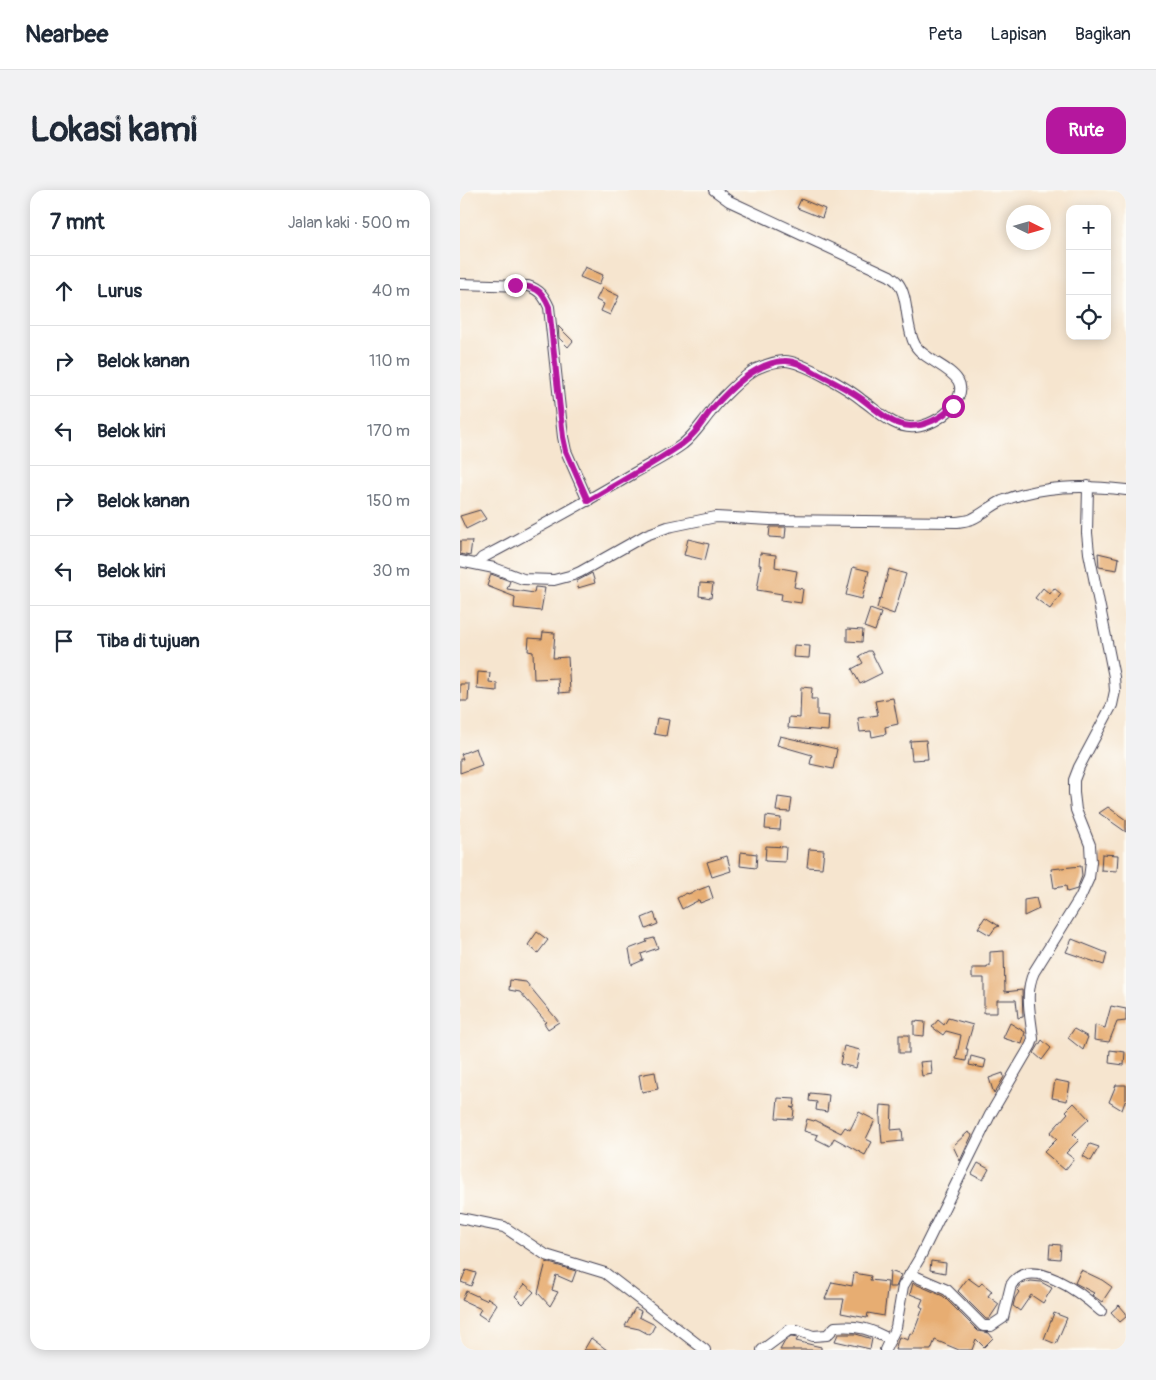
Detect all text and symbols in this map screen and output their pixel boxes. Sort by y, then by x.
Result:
text: Nearbee [25,20,108,49]
text: Peta [928,23,962,46]
text: Lapisan [990,23,1047,46]
text: Bagikan [1075,23,1131,46]
button: Rute [1046,107,1126,154]
text: Lokasi kami [30,108,197,152]
north arrow [1006,205,1051,250]
map controls [1066,205,1111,340]
button: + [1066,205,1111,250]
text: 7 mnt [50,209,104,236]
text: Jalan kaki · 500 m [288,213,410,233]
button: − [1066,250,1111,295]
route end [504,274,527,297]
icon: ahead [50,277,78,305]
text: Lurus [97,279,142,303]
text: 40 m [372,281,410,301]
button: locate [1066,295,1111,340]
icon: right [50,347,78,375]
text: Belok kanan [97,349,190,373]
text: 110 m [369,351,410,371]
route start [942,395,965,418]
icon: left [50,417,78,445]
text: Belok kiri [97,419,165,443]
text: 170 m [367,421,410,441]
icon: right [50,487,78,515]
text: Belok kanan [97,489,190,513]
text: 150 m [366,491,410,511]
icon: left [50,557,78,585]
text: Belok kiri [97,559,165,583]
text: 30 m [372,561,410,581]
icon: arrive [50,627,78,655]
text: Tiba di tujuan [97,629,200,653]

